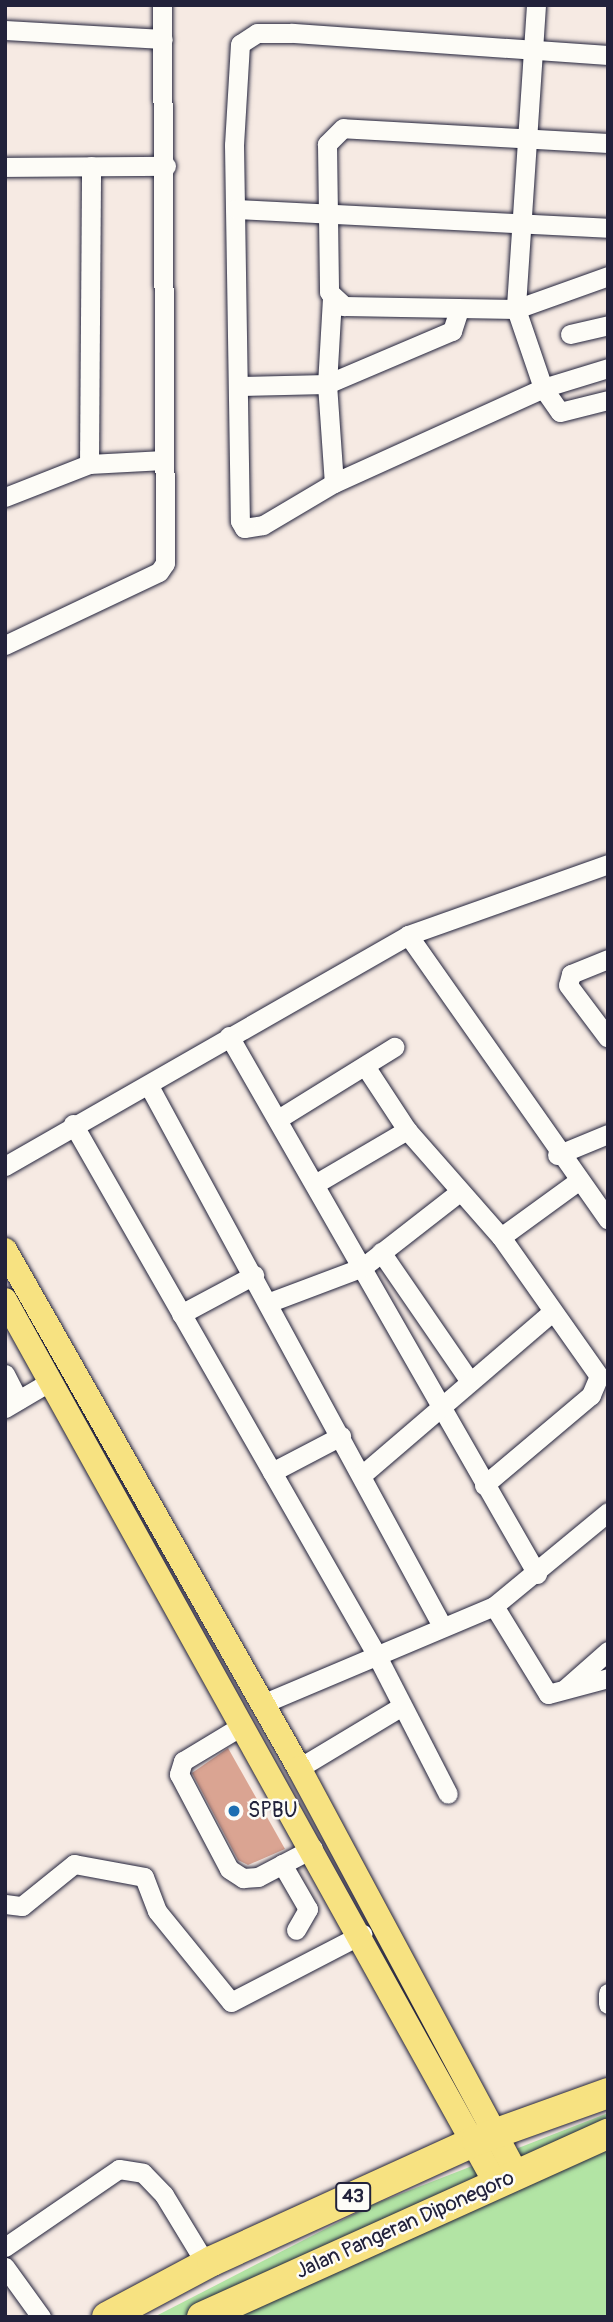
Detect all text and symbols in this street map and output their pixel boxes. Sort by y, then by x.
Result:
place label: SPBU [248,1798,298,1824]
marker: SPBU [226,1803,242,1819]
street label: Jalan Pangeran Diponegoro [292,2165,518,2285]
road number: 43 [334,2182,372,2212]

